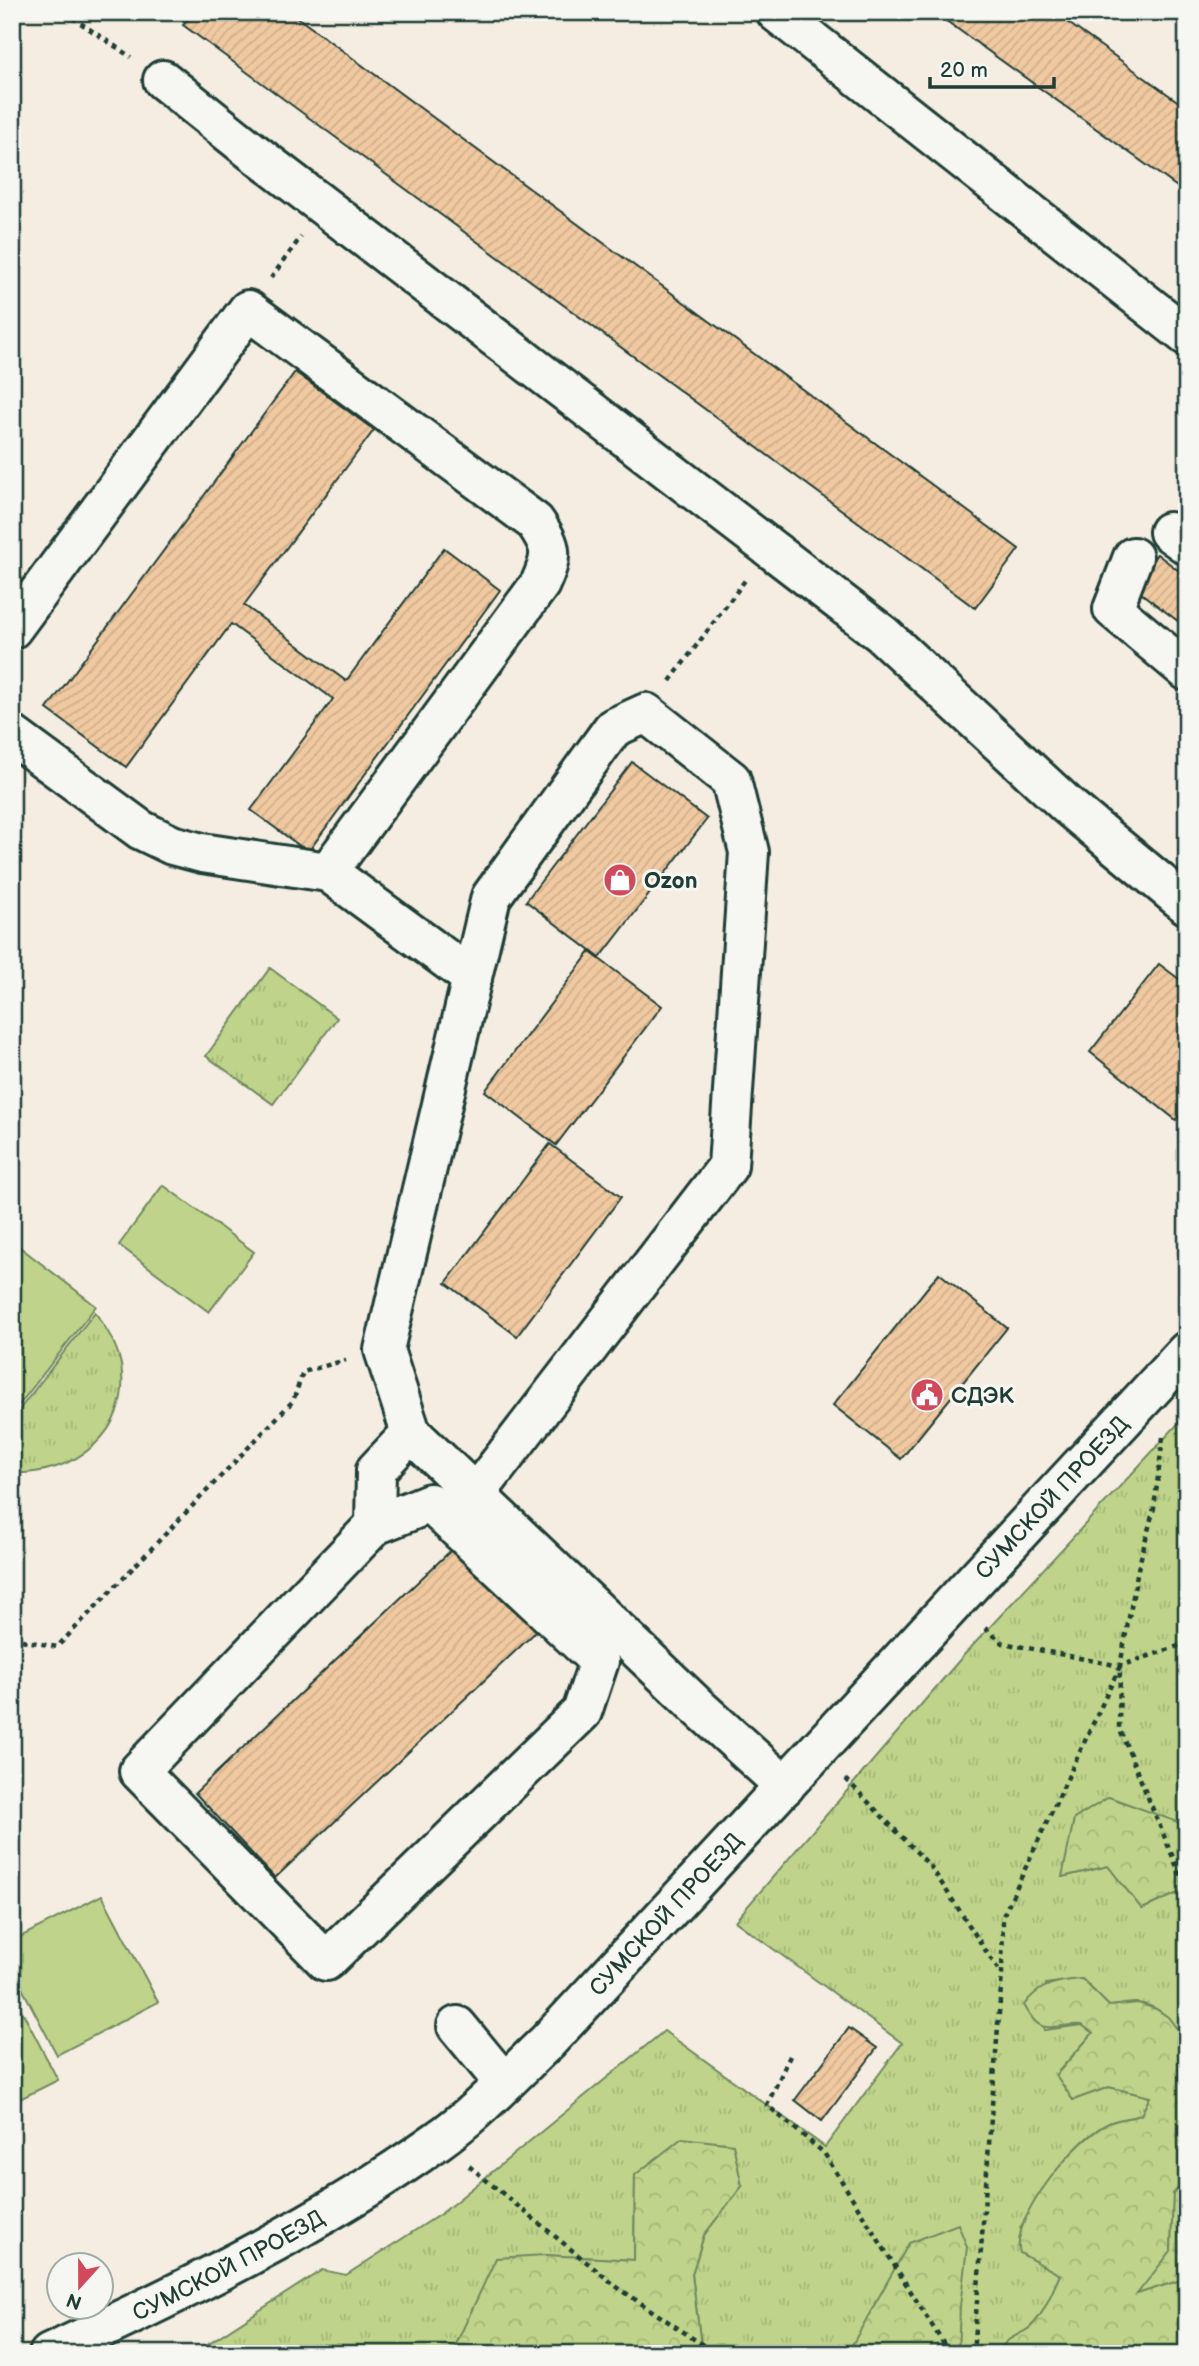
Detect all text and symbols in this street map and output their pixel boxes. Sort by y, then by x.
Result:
scale bar [930,46,1054,90]
text: 20 m [940,58,988,83]
shop icon: Ozon [601,861,639,899]
place label: Ozon [644,867,698,895]
public building icon: СДЭК [908,1376,946,1414]
place label: СДЭК [951,1382,1014,1410]
street label: СУМСКОЙ ПРОЕЗД [970,1410,1135,1585]
street label: СУМСКОЙ ПРОЕЗД [584,1827,749,2002]
street label: СУМСКОЙ ПРОЕЗД [128,2204,330,2328]
north arrow [46,2250,116,2320]
text: N [64,2287,85,2314]

